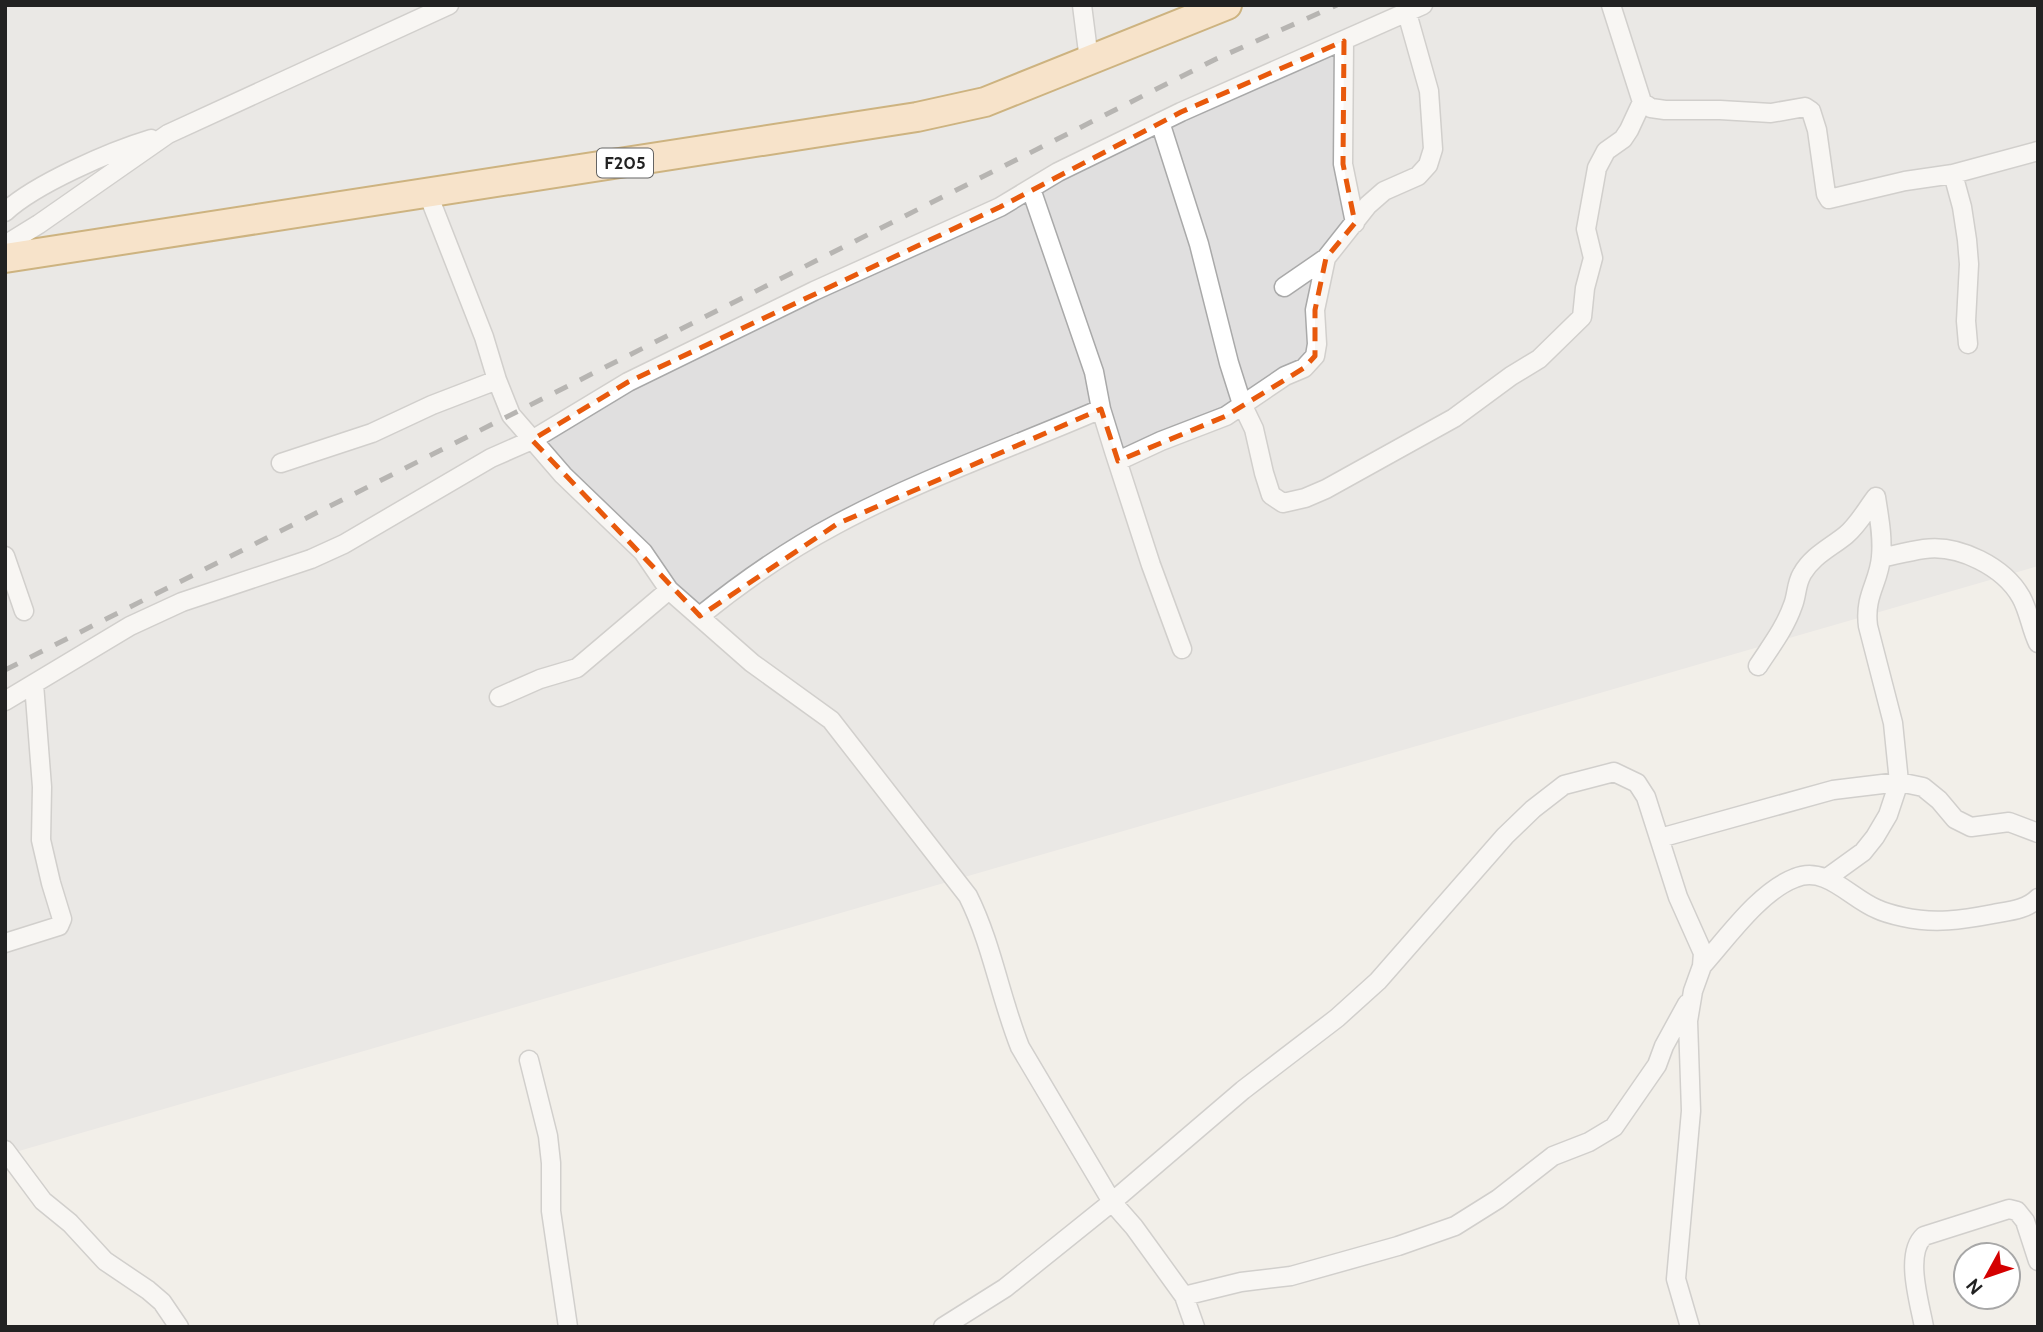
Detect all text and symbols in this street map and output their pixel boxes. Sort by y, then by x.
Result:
road number: F205 [597,148,653,178]
north arrow [1952,1241,2022,1311]
text: N [1961,1274,1987,1299]

